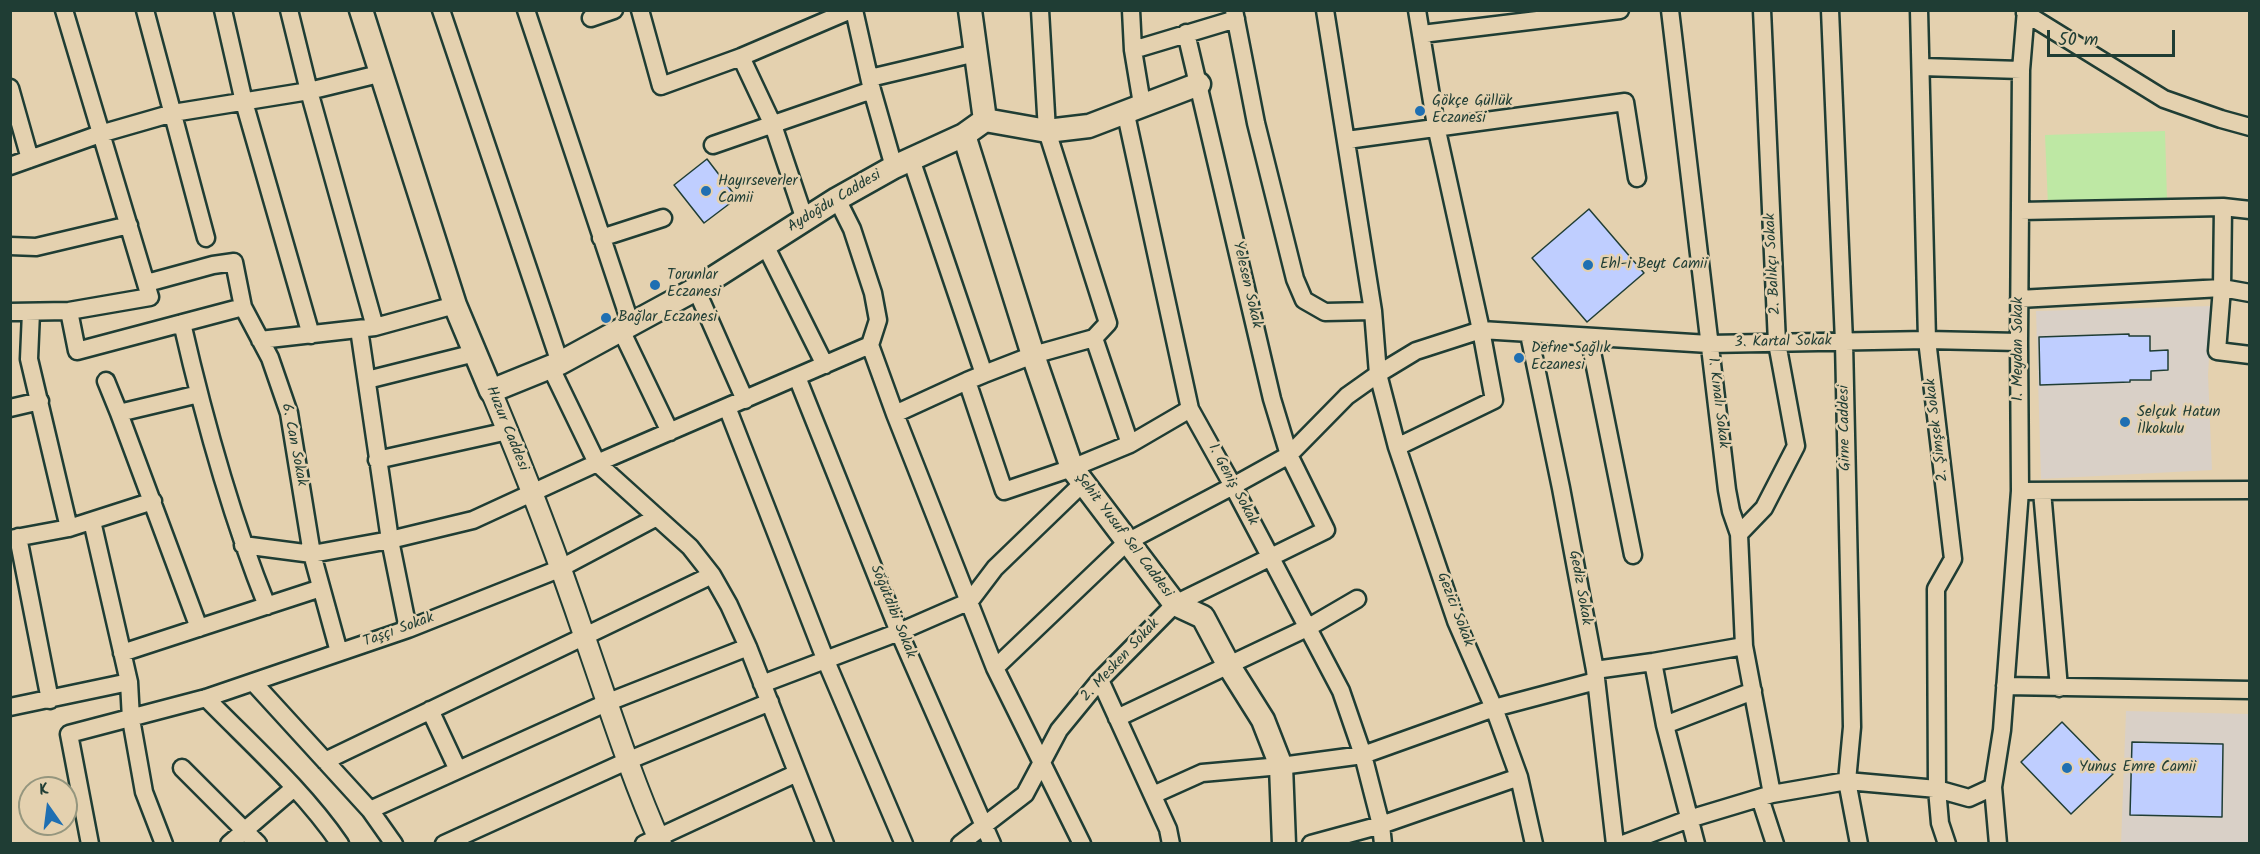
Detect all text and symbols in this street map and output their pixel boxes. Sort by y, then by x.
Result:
scale bar [2050,18,2178,56]
text: 50 m [2058,26,2098,55]
place label: Gökçe Güllük Eczanesi [1432,93,1512,128]
marker: Gökçe Güllük Eczanesi [1413,104,1427,118]
street label: Aydoğdu Caddesi [785,167,885,237]
place label: Hayırseverler Camii [718,173,798,208]
marker: Hayırseverler Camii [699,184,713,198]
street label: 2. Balıkçı Sokak [1762,213,1786,315]
street label: Yelesen Sokak [1227,240,1265,330]
place label: Ehl-i Beyt Camii [1600,256,1707,274]
marker: Ehl-i Beyt Camii [1581,258,1595,272]
place label: Torunlar Eczanesi [667,267,721,302]
marker: Torunlar Eczanesi [648,278,662,292]
street label: 1. Meydan Sokak [2010,297,2028,401]
place label: Bağlar Eczanesi [618,309,717,327]
marker: Bağlar Eczanesi [599,311,613,325]
street label: 3. Kartal Sokak [1734,333,1832,353]
place label: Defne Sağlık Eczanesi [1531,340,1610,375]
marker: Defne Sağlık Eczanesi [1512,351,1526,365]
street label: 1. Kınalı Sokak [1702,356,1732,450]
street label: 2. Şimşek Sokak [1923,377,1953,483]
street label: Huzur Caddesi [481,384,531,474]
street label: Girne Caddesi [1836,385,1856,471]
street label: 6. Can Sokak [276,402,310,488]
place label: Selçuk Hatun İlkokulu [2137,404,2220,439]
marker: Selçuk Hatun İlkokulu [2118,415,2132,429]
street label: 1. Geniş Sokak [1203,441,1261,529]
street label: Şehit Yusuf Sel Caddesi [1070,470,1176,602]
street label: Gediz Sokak [1564,549,1594,627]
street label: Söğütdibi Sokak [865,563,919,661]
street label: Gezici Sokak [1432,570,1476,650]
street label: Taşçı Sokak [361,610,437,652]
street label: 2. Mesken Sokak [1078,616,1164,706]
place label: Yunus Emre Camii [2079,759,2196,777]
marker: Yunus Emre Camii [2060,761,2074,775]
north arrow [18,776,78,836]
text: K [36,777,52,803]

